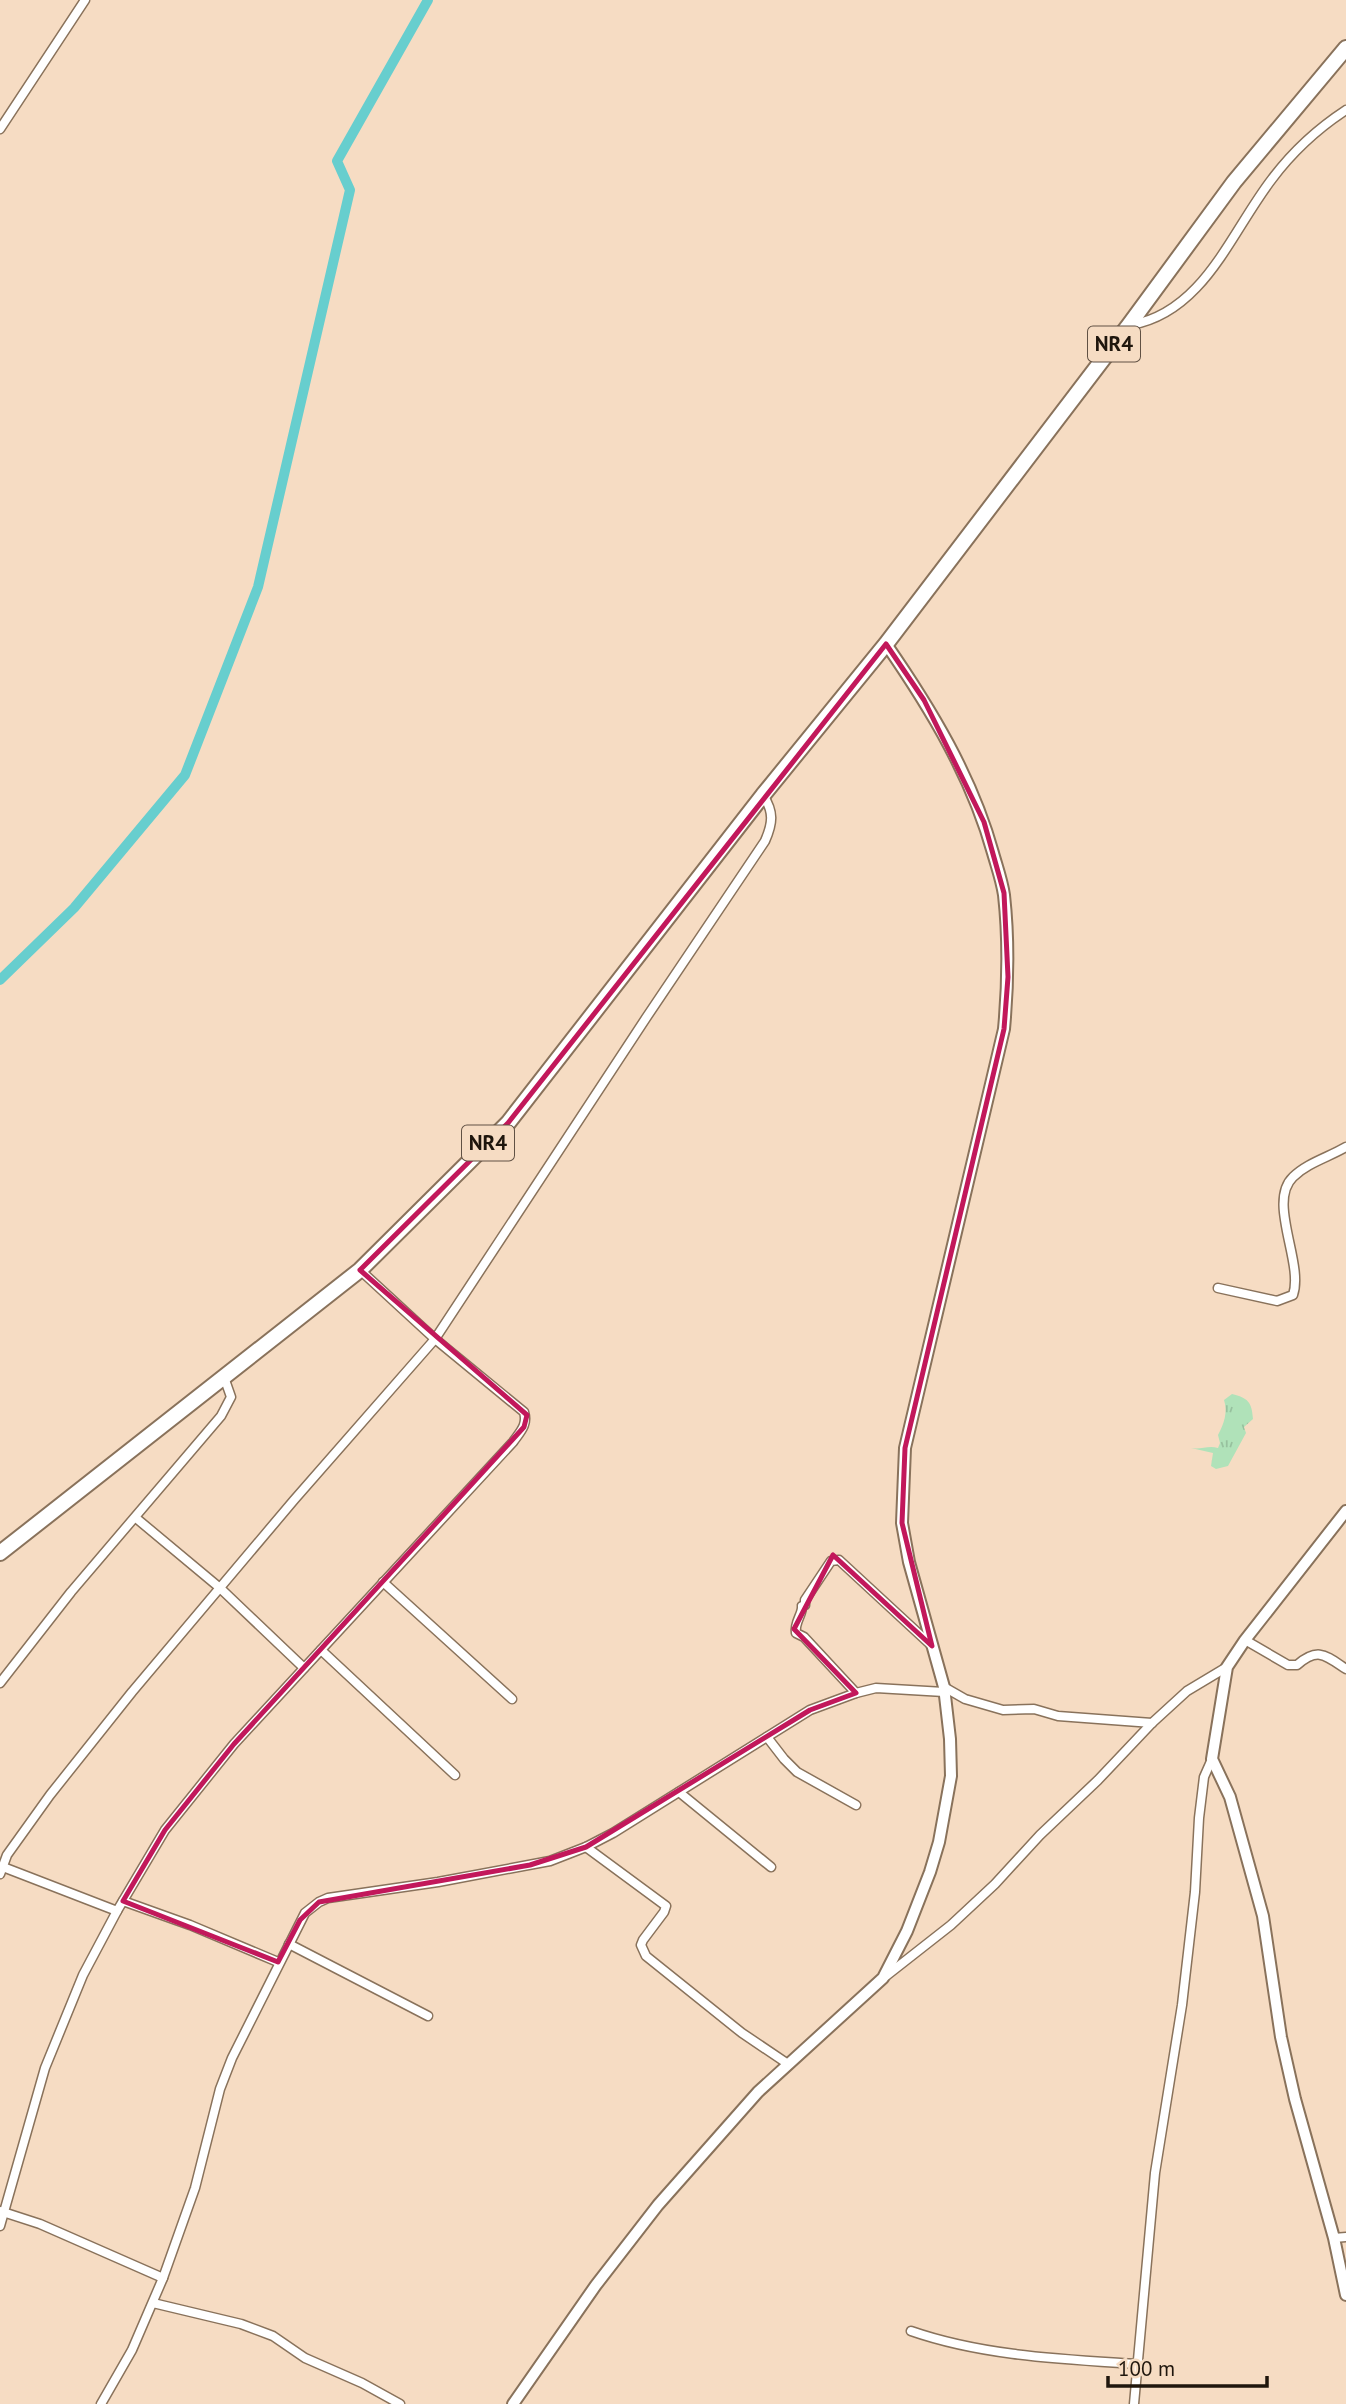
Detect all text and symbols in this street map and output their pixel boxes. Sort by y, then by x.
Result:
road number: NR4 [1088,326,1140,362]
road number: NR4 [462,1126,514,1160]
scale bar [1108,2344,1267,2388]
text: 100 m [1118,2355,1175,2382]

